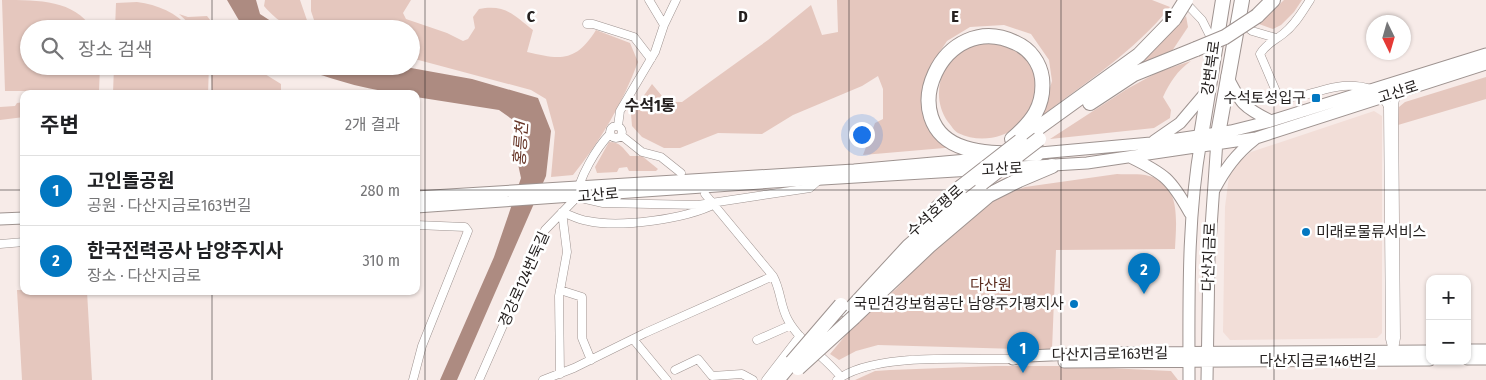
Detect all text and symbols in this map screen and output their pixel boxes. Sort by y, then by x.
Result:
text: C [527,7,536,26]
text: D [738,7,748,26]
text: E [951,7,959,26]
text: F [1164,7,1172,26]
north arrow [1366,15,1411,60]
search box [20,20,420,75]
icon: search [38,34,66,62]
text: 장소 검색 [78,38,152,61]
street label: 강변북로 [1198,39,1224,97]
street label: 고산로 [1376,77,1420,107]
place label: 수석토성입구 [1223,89,1306,107]
marker: 수석토성입구 [1310,92,1322,104]
district label: 수석1통 [625,96,675,115]
text: 주변 [40,112,79,138]
text: 2개 결과 [345,115,400,134]
water label: 홍릉천 [509,119,532,167]
your location [849,122,875,148]
street label: 고산로 [981,159,1023,179]
text: 고인돌공원 [87,169,174,192]
text: 1 [53,181,59,200]
text: 280 m [361,181,400,200]
street label: 수석호평로 [903,181,967,241]
street label: 고산로 [577,184,619,206]
text: 공원 · 다산지금로163번길 [87,196,252,215]
street label: 다산지금로 [1199,222,1219,292]
place label: 미래로물류서비스 [1316,223,1427,241]
marker: 미래로물류서비스 [1300,226,1312,238]
street label: 경강로124번둑길 [495,229,553,329]
text: 한국전력공사 남양주지사 [87,239,283,262]
text: 2 [52,251,60,270]
text: 310 m [363,251,400,270]
pin: 2 [1128,253,1160,294]
text: 장소 · 다산지금로 [87,266,201,285]
map controls [1426,275,1471,365]
button: + [1426,275,1471,320]
park label: 다산원 [970,276,1012,294]
place label: 국민건강보험공단 남양주가평지사 [853,295,1064,313]
marker: 국민건강보험공단 남양주가평지사 [1068,298,1080,310]
button: − [1426,320,1471,365]
pin: 1 [1007,332,1039,373]
street label: 다산지금로163번길 [1052,344,1168,364]
street label: 다산지금로146번길 [1259,352,1377,370]

